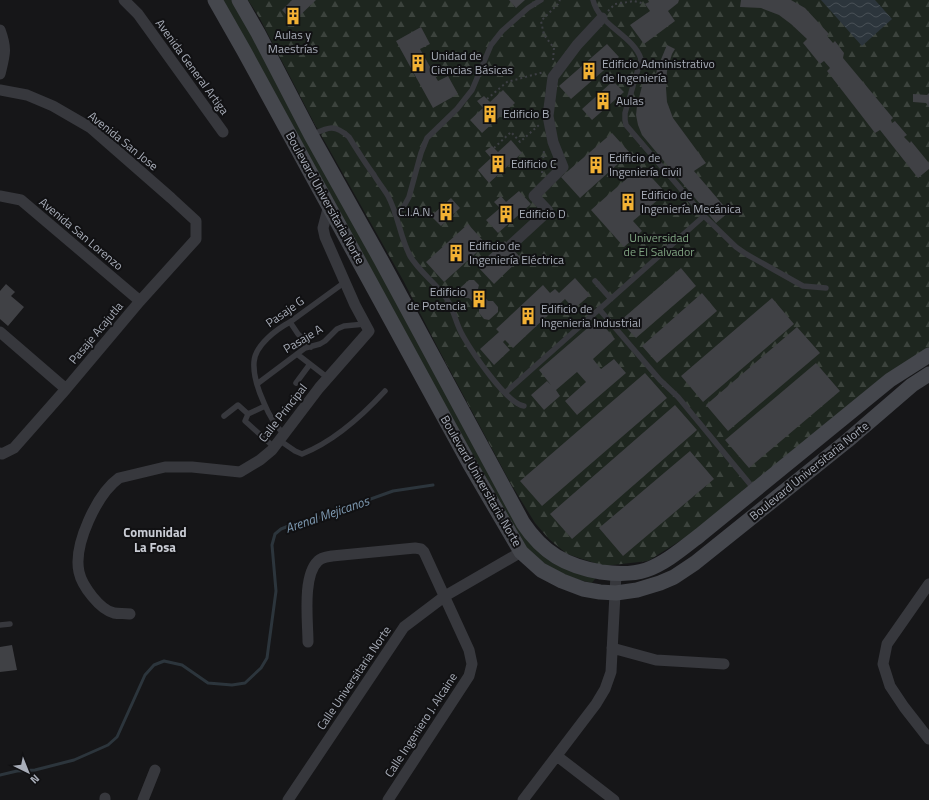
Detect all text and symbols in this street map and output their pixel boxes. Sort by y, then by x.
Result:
building icon: Aulas y Maestrías [283,6,303,26]
street label: Avenida General Artiga [151,15,234,119]
place label: Aulas y Maestrías [268,25,319,58]
place label: Unidad de Ciencias Básicas [431,46,514,79]
building icon: Unidad de Ciencias Básicas [408,53,428,73]
place label: Edificio Administrativo de Ingeniería [602,54,715,87]
building icon: Edificio Administrativo de Ingeniería [579,61,599,81]
building icon: Aulas [593,91,613,111]
place label: Aulas [616,91,644,110]
building icon: Edificio B [480,104,500,124]
place label: Edificio B [503,104,549,123]
street label: Avenida San Jose [84,106,163,175]
street label: Boulevard Universitaria Norte [281,128,370,267]
place label: Edificio de Ingeniería Civil [609,148,682,181]
building icon: Edificio C [488,154,508,174]
place label: Edificio C [511,154,557,173]
building icon: Edificio de Ingeniería Civil [586,155,606,175]
place label: Edificio de Ingeniería Mecánica [641,185,741,218]
building icon: Edificio de Ingeniería Mecánica [618,192,638,212]
street label: Avenida San Lorenzo [35,193,128,275]
place label: C.I.A.N. [398,202,433,221]
building icon: C.I.A.N. [436,202,456,222]
building icon: Edificio D [496,204,516,224]
place label: Edificio D [519,204,566,223]
park label: Universidad de El Salvador [624,228,694,261]
place label: Edificio de Ingeniería Eléctrica [469,236,564,269]
building icon: Edificio de Ingeniería Eléctrica [446,243,466,263]
place label: Edificio de Potencia [407,282,466,315]
building icon: Edificio de Potencia [469,289,489,309]
street label: Pasaje G [261,291,308,332]
street label: Pasaje Acajutla [64,297,127,368]
place label: Edificio de Ingenieria Industrial [541,299,641,332]
building icon: Edificio de Ingenieria Industrial [518,306,538,326]
street label: Pasaje A [279,319,326,358]
street label: Calle Principal [254,379,312,446]
street label: Boulevard Universitaria Norte [436,412,527,550]
street label: Boulevard Universitaria Norte [745,416,873,525]
water label: Arenal Mejicanos [282,490,373,538]
district label: Comunidad La Fosa [123,522,187,557]
street label: Calle Universitaria Norte [312,622,396,734]
street label: Calle Ingeniero J. Alcaine [380,669,462,781]
north arrow [8,752,48,792]
text: N [27,771,43,788]

